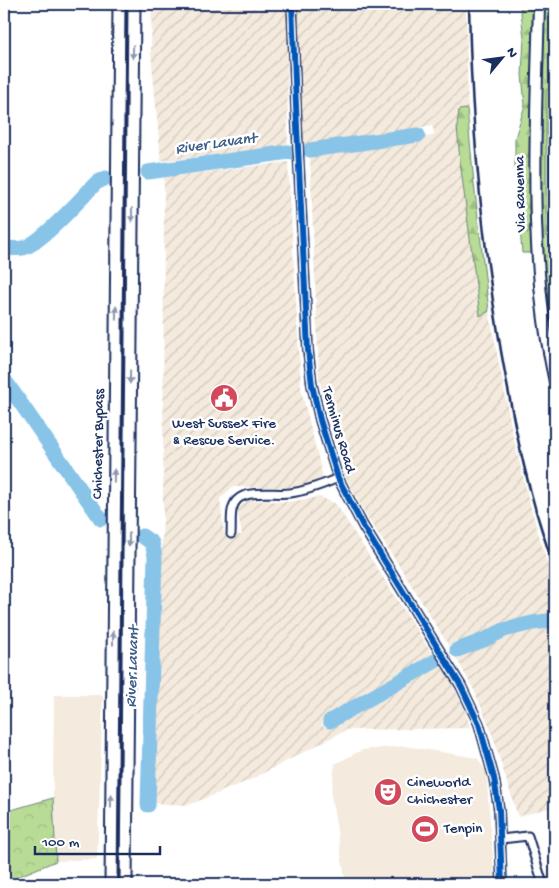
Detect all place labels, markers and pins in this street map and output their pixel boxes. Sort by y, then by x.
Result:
public building icon: West Sussex Fire & Rescue Service. [209,383,239,413]
place label: West Sussex Fire & Rescue Service. [172,415,276,450]
place label: Cineworld Chichester [407,774,474,809]
theatre icon: Cineworld Chichester [373,777,403,807]
sports icon: Tenpin [410,814,440,844]
place label: Tenpin [443,820,482,838]

